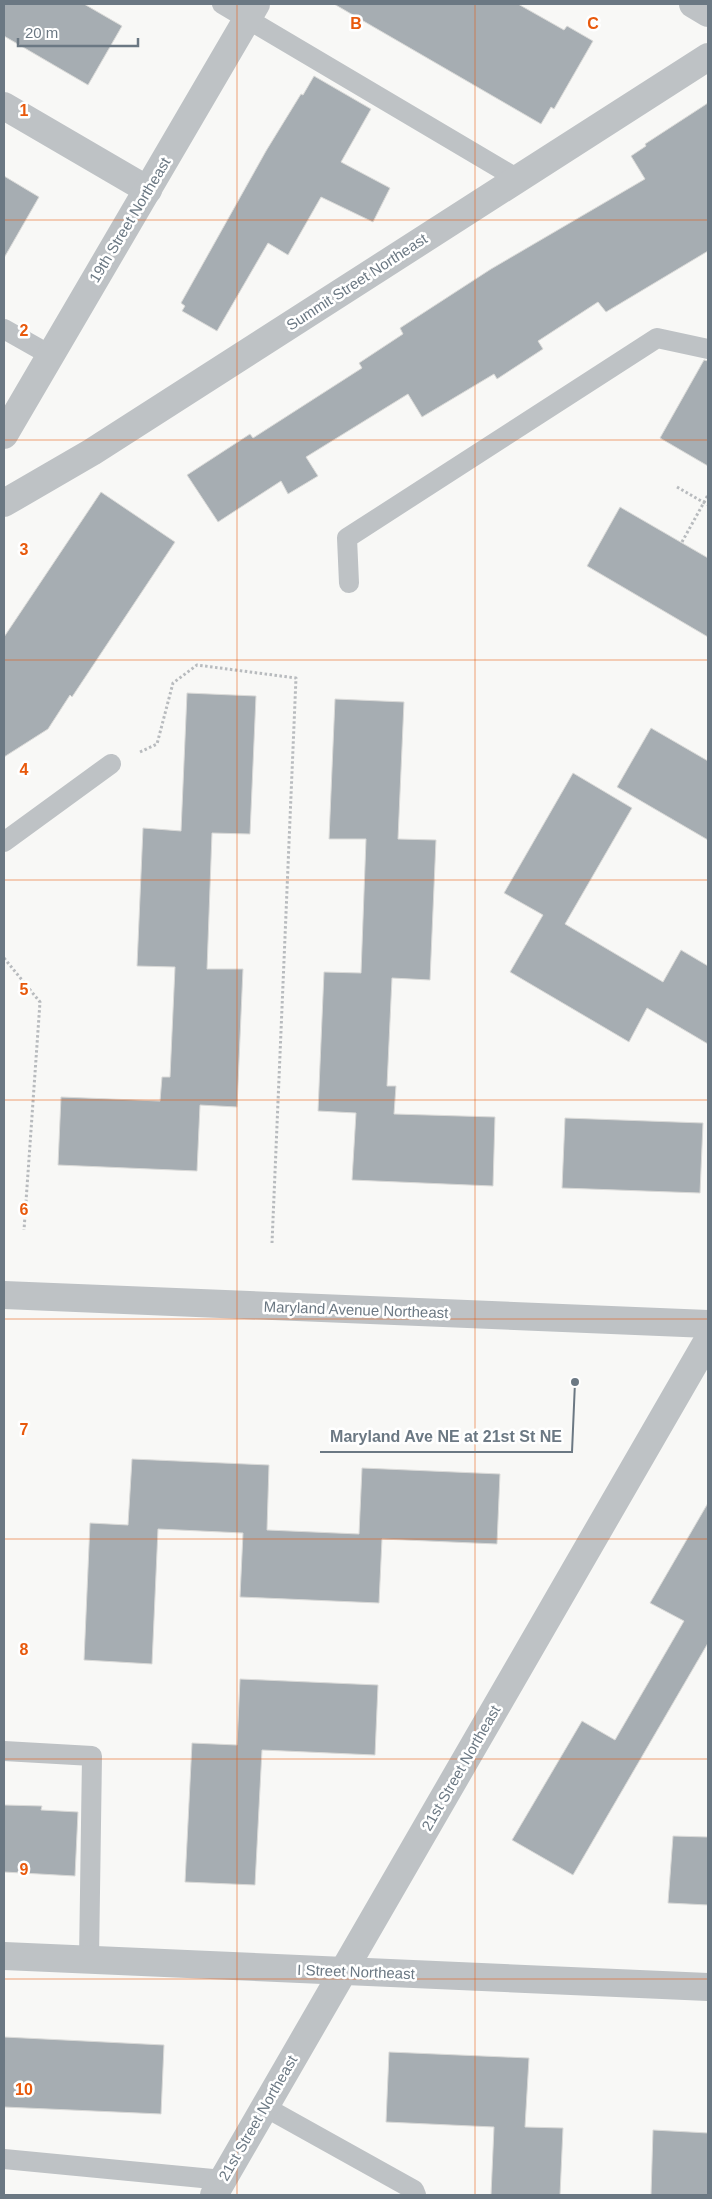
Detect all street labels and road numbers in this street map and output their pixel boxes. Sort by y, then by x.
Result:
street label: 19th Street Northeast [86,154,174,285]
street label: Summit Street Northeast [283,229,431,333]
street label: Maryland Avenue Northeast [263,1298,450,1321]
street label: 21st Street Northeast [418,1701,504,1833]
street label: I Street Northeast [297,1961,416,1982]
street label: 21st Street Northeast [215,2051,301,2183]

